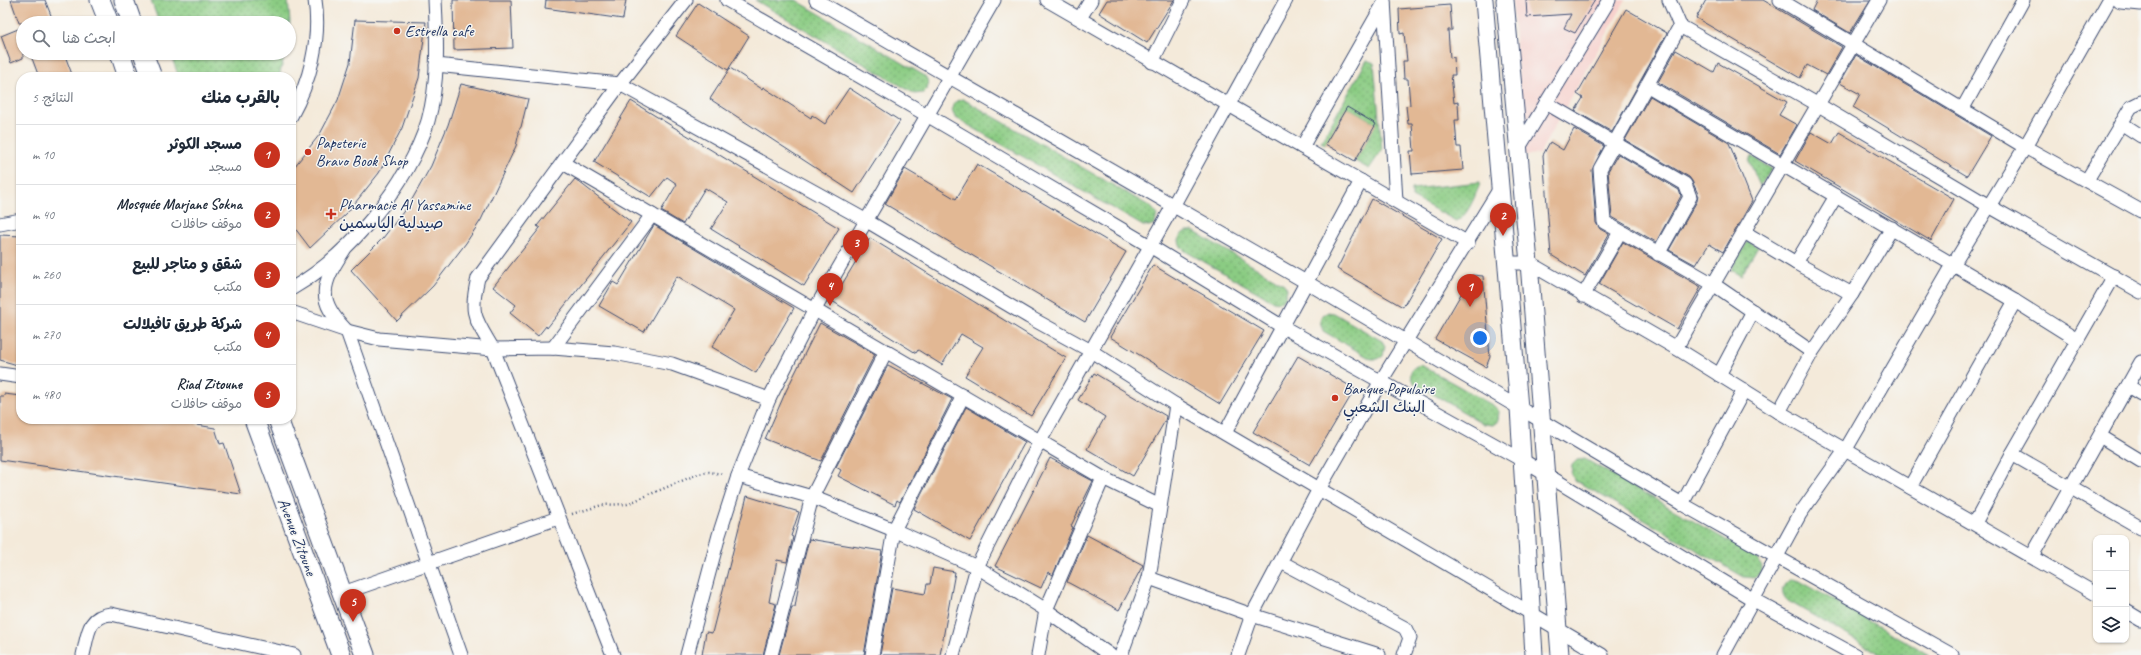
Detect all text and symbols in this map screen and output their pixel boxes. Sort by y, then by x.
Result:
search box [16,16,296,60]
place label: Estrella cafe [405,21,475,41]
marker: Estrella cafe [392,26,402,36]
icon: search [30,27,52,49]
text: ابحث هنا [62,29,116,48]
text: بالقرب منك [201,87,280,108]
text: النتائج: 5 [32,90,74,106]
place label: Papeterie Bravo Book Shop [316,133,409,171]
text: مسجد الكوثر [168,135,242,154]
text: 10 m [32,147,54,163]
text: 1 [264,147,270,163]
marker: Papeterie Bravo Book Shop [303,147,313,157]
text: مسجد [209,159,242,175]
text: Mosquée Marjane Sokna [117,195,242,214]
place label: Pharmacie Al Yassamine صيدلية الياسمين [339,195,472,233]
pin: 2 [1490,203,1516,236]
text: 40 m [32,207,54,223]
text: 2 [264,207,270,223]
marker: Pharmacie Al Yassamine صيدلية الياسمين [326,209,336,219]
text: موقف حافلات [171,216,242,232]
pin: 3 [843,230,869,263]
text: شقق و متاجر للبيع [132,255,242,274]
text: 260 m [32,267,60,283]
text: 3 [264,267,270,283]
pin: 4 [817,273,843,306]
pin: 1 [1457,274,1483,307]
text: مكتب [214,279,242,295]
text: شركة طريق تافيلالت [123,315,242,334]
text: 270 m [32,327,60,343]
text: 4 [264,327,270,343]
your location [1470,328,1490,348]
text: مكتب [214,339,242,355]
text: Riad Zitoune [176,375,242,394]
place label: Banque Populaire البنك الشعبي [1343,379,1436,421]
text: 480 m [32,387,60,403]
text: 5 [264,387,270,403]
marker: Banque Populaire البنك الشعبي [1330,393,1340,403]
text: موقف حافلات [171,396,242,412]
street label: Avenue Zitoune [273,495,322,580]
map controls [2093,535,2129,643]
button: + [2093,535,2129,571]
button: − [2093,571,2129,607]
pin: 5 [340,589,366,622]
button: layers [2093,607,2129,643]

